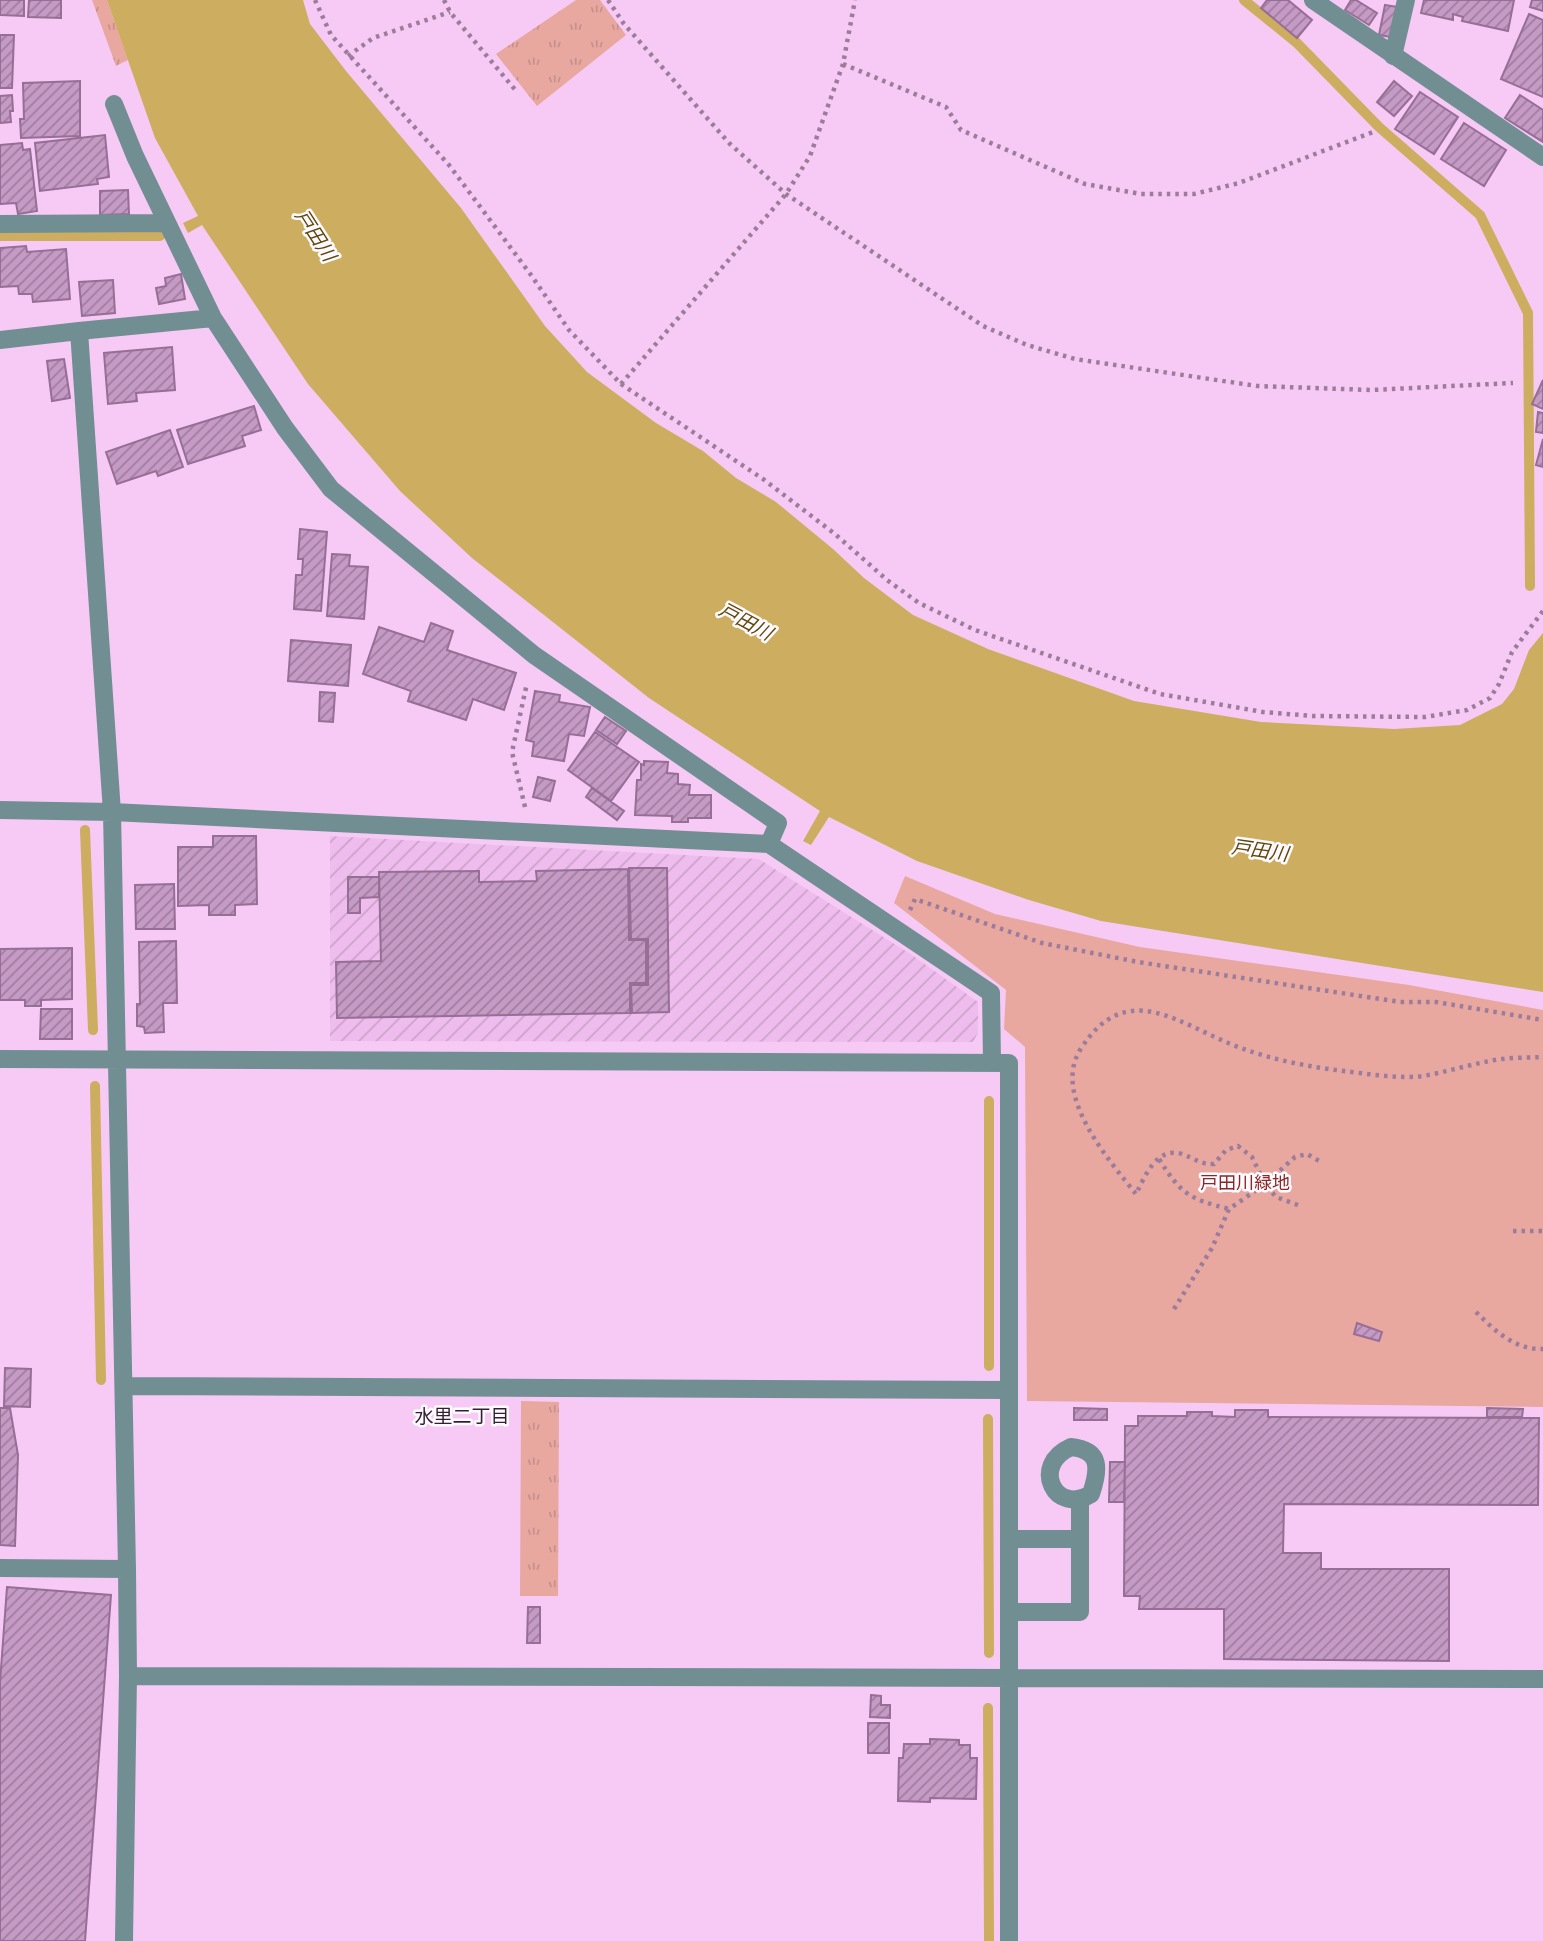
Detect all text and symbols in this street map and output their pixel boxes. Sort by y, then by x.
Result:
water label: 戸田川 [291,206,341,267]
water label: 戸田川 [716,599,778,645]
water label: 戸田川 [1230,836,1292,865]
park label: 戸田川緑地 [1200,1173,1290,1193]
district label: 水里二丁目 [414,1406,510,1427]

